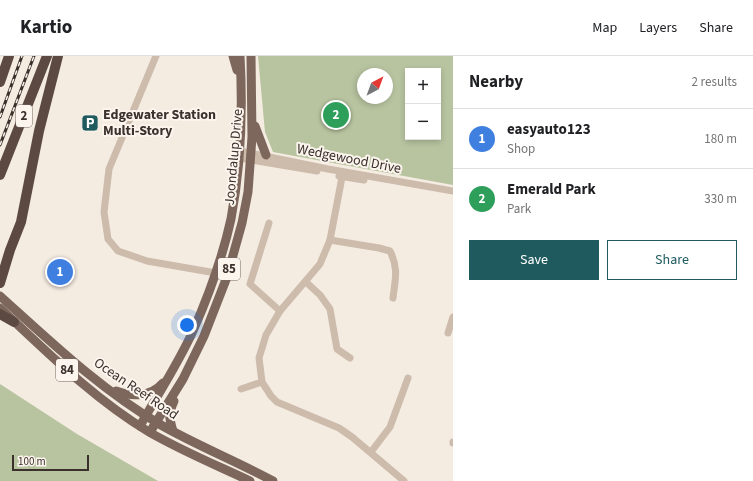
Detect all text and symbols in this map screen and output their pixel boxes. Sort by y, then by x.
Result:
text: Kartio [20,14,72,41]
text: Map [592,18,617,38]
text: Layers [639,18,677,38]
text: Share [699,18,733,38]
north arrow [357,68,393,104]
map controls [405,68,441,140]
button: + [405,68,441,104]
text: Nearby [469,70,523,94]
text: 2 results [692,73,737,91]
pin: 2 [323,100,349,130]
button: − [405,104,441,140]
road number: 2 [16,105,32,127]
place label: Edgewater Station Multi-Story [103,105,216,141]
street label: Joondalup Drive [220,108,248,206]
parking icon: Edgewater Station Multi-Story [80,113,100,133]
text: easyauto123 [507,119,591,140]
text: 1 [479,130,485,148]
text: 180 m [704,130,737,148]
street label: Wedgewood Drive [295,139,403,179]
text: Shop [507,140,535,158]
text: Emerald Park [507,179,596,200]
text: 2 [479,190,485,208]
text: 330 m [704,190,737,208]
text: Park [507,200,531,218]
button: Save [469,240,599,280]
button: Share [607,240,737,280]
pin: 1 [47,257,73,287]
road number: 85 [218,258,240,280]
your location [177,315,197,335]
street label: Ocean Reef Road [90,353,182,425]
road number: 84 [56,359,78,381]
scale bar [12,453,89,472]
text: 100 m [18,454,46,469]

